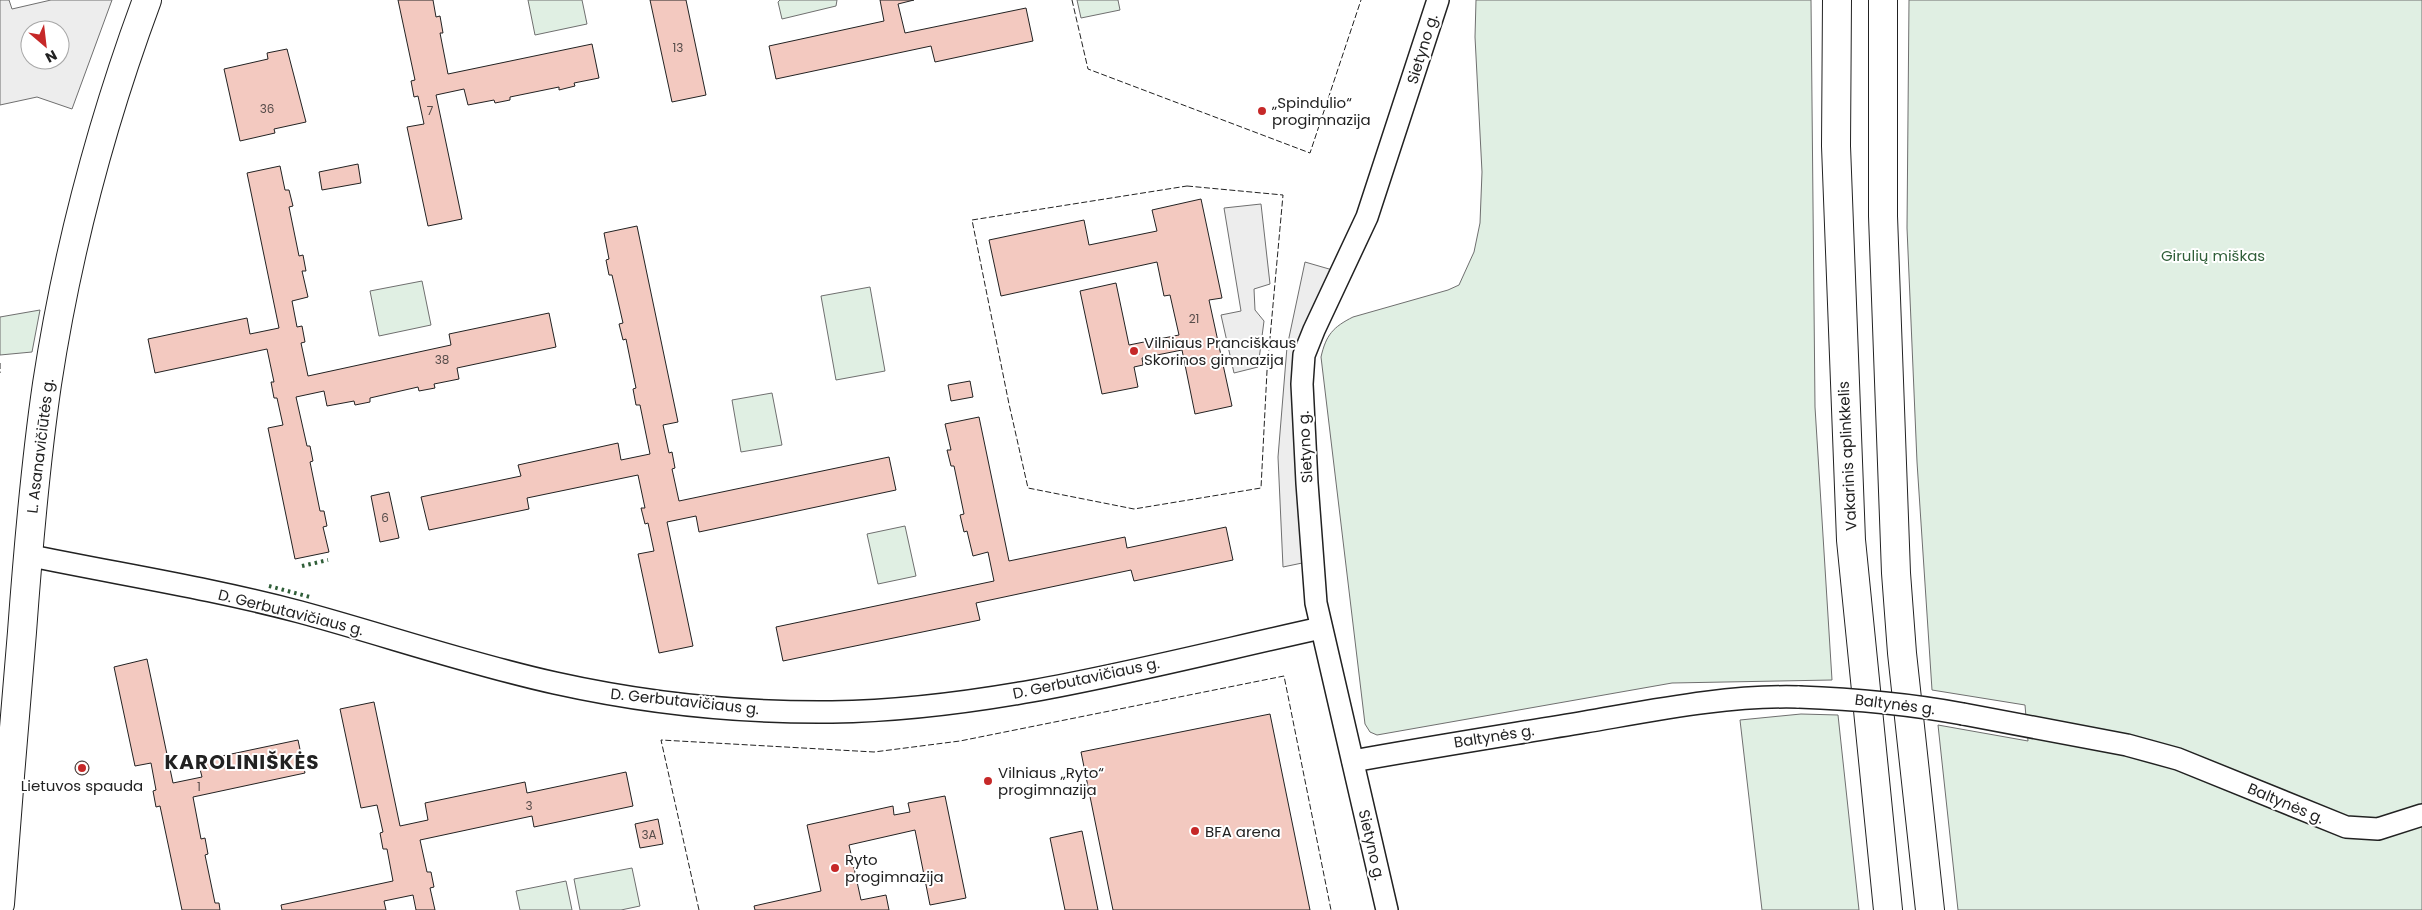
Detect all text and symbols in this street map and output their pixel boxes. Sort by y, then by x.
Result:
street label: Sietyno g. [1401,11,1443,87]
north arrow [20,20,70,70]
house number: 13 [673,39,683,56]
text: N [42,45,60,68]
place label: „Spindulio“ progimnazija [1271,92,1371,130]
house number: 36 [260,100,274,117]
house number: 7 [427,102,434,119]
marker: „Spindulio“ progimnazija [1256,105,1268,117]
park label: Girulių miškas [2161,245,2265,266]
house number: 21 [1189,310,1199,327]
place label: Vilniaus Pranciškaus Skorinos gimnazija [1144,332,1296,370]
marker: Vilniaus Pranciškaus Skorinos gimnazija [1128,345,1140,357]
house number: 38 [435,351,449,368]
street label: L. Asanavičiūtės g. [21,377,59,515]
street label: Vakarinis aplinkkelis [1833,380,1861,531]
street label: Sietyno g. [1293,410,1317,484]
house number: 6 [381,509,389,526]
street label: D. Gerbutavičiaus g. [216,584,366,640]
street label: D. Gerbutavičiaus g. [1011,652,1161,704]
street label: D. Gerbutavičiaus g. [610,683,760,719]
street label: Baltynės g. [1854,689,1936,719]
street label: Baltynės g. [1452,719,1536,753]
district label: KAROLINIŠKĖS [164,748,320,776]
marker: Lietuvos spauda [76,762,88,774]
place label: Vilniaus „Ryto“ progimnazija [998,762,1104,800]
place label: Lietuvos spauda [21,775,143,796]
marker: Vilniaus „Ryto“ progimnazija [982,775,994,787]
house number: 1 [197,778,201,795]
street label: Baltynės g. [2245,778,2327,828]
house number: 3 [525,797,533,814]
street label: Sietyno g. [1354,807,1390,883]
place label: BFA arena [1205,821,1281,842]
marker: BFA arena [1189,825,1201,837]
house number: 3A [641,826,657,843]
place label: Ryto progimnazija [845,849,944,887]
marker: Ryto progimnazija [829,862,841,874]

